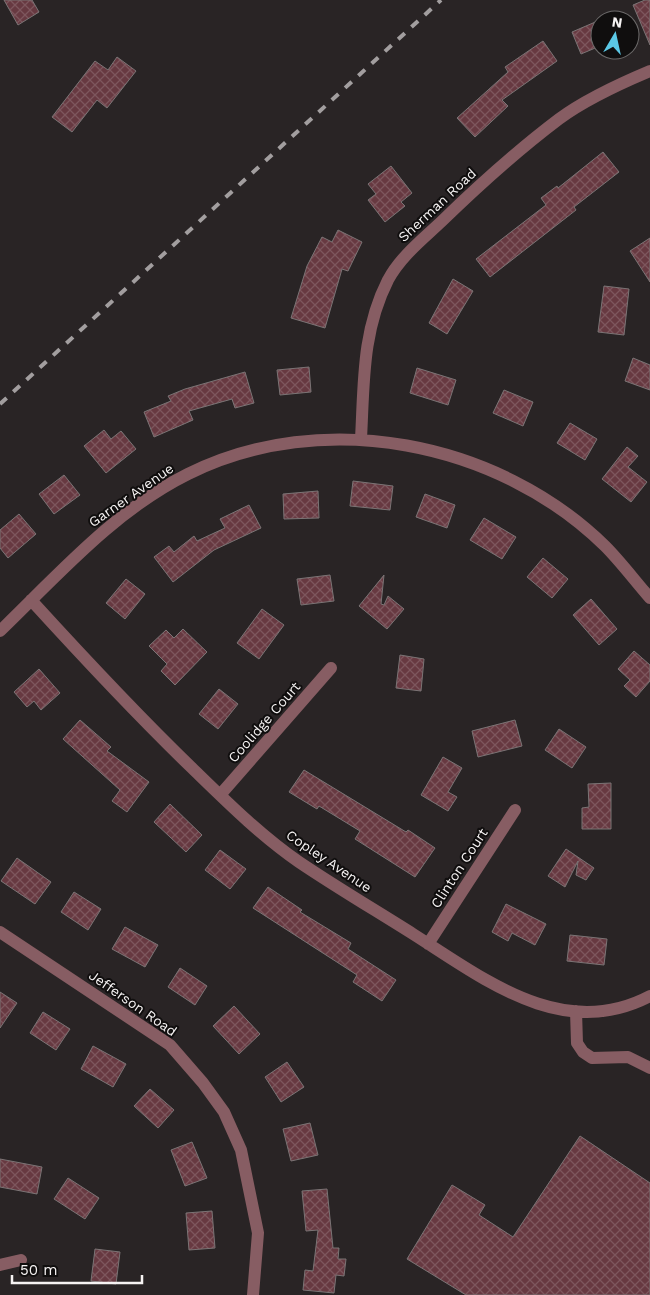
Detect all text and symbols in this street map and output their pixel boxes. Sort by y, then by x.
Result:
north arrow [590,10,640,60]
text: N [611,13,623,31]
street label: Sherman Road [395,165,479,245]
street label: Garner Avenue [86,460,176,530]
street label: Coolidge Court [225,678,303,765]
street label: Clinton Court [427,825,491,911]
street label: Copley Avenue [283,827,375,895]
street label: Jefferson Road [86,967,180,1039]
scale bar [12,1252,142,1284]
text: 50 m [20,1261,57,1279]

